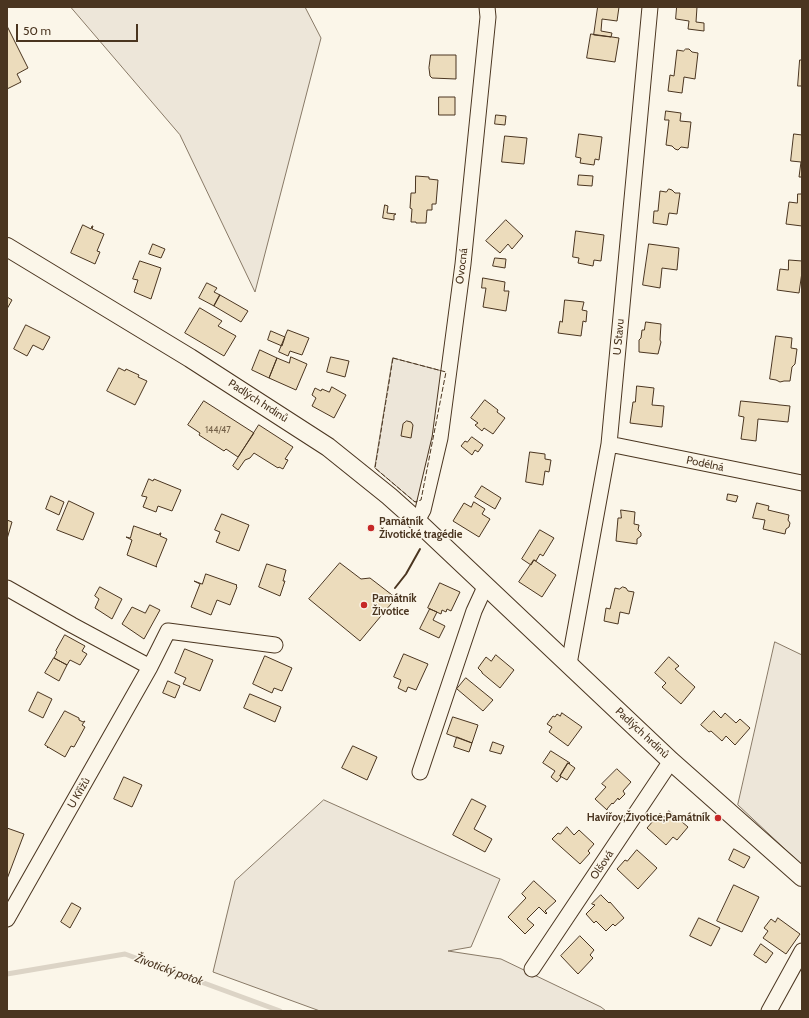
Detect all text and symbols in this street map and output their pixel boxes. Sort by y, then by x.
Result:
scale bar [18,16,140,42]
text: 50 m [23,23,51,38]
street label: Ovocná [453,247,471,285]
street label: U Stavu [611,318,627,356]
street label: Padlých hrdinů [226,377,290,425]
house number: 144/47 [205,425,231,435]
street label: Podélná [685,454,725,474]
place label: Památník Životické tragédie [379,515,462,541]
marker: Památník Životické tragédie [366,523,376,533]
place label: Památník Životice [372,592,417,618]
marker: Památník Životice [359,600,369,610]
street label: Padlých hrdinů [612,705,672,761]
street label: U Křížů [65,775,93,811]
place label: Havířov,Životice,Památník [587,811,710,825]
marker: Havířov,Životice,Památník [713,813,723,823]
street label: Olšová [588,848,616,882]
water label: Životický potok [133,951,205,989]

